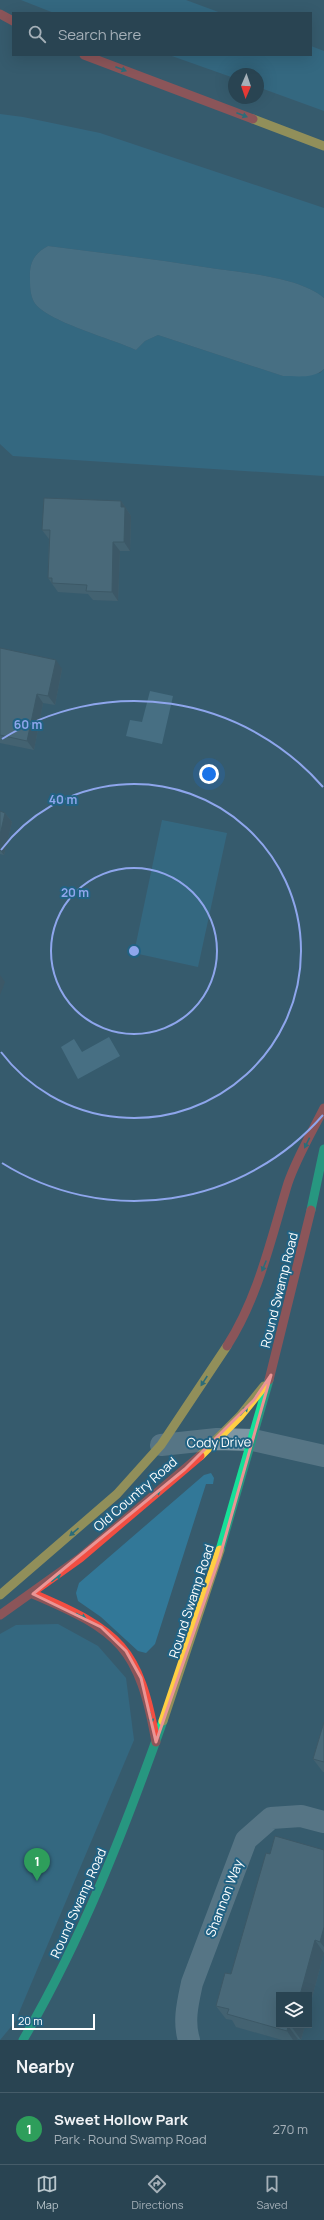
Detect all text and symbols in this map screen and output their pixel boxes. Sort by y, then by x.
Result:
search box [12,12,312,56]
icon: search [26,23,48,45]
text: Search here [58,24,141,45]
one-way arrow [115,66,127,72]
north arrow [228,68,264,104]
one-way arrow [236,113,248,119]
text: 60 m [14,716,42,733]
your location [199,764,219,784]
text: 40 m [49,791,77,808]
text: 20 m [61,884,89,901]
centre of rings [127,944,141,958]
one-way arrow [304,1138,310,1149]
street label: Round Swamp Road [256,1230,302,1350]
one-way arrow [261,1260,267,1272]
one-way arrow [201,1375,208,1387]
one-way arrow [239,1406,248,1416]
street label: Cody Drive [187,1432,252,1452]
street label: Old Country Road [89,1453,181,1535]
one-way arrow [150,1490,161,1499]
one-way arrow [69,1527,79,1537]
street label: Round Swamp Road [164,1542,218,1660]
one-way arrow [50,1573,61,1582]
one-way arrow [76,1612,87,1619]
one-way arrow [149,1712,155,1724]
street label: Round Swamp Road [46,1845,110,1961]
pin: 1 [24,1848,50,1881]
street label: Shannon Way [201,1857,247,1939]
map controls [276,1992,312,2028]
button: layers [276,1992,312,2028]
scale bar [12,2012,95,2031]
text: 20 m [18,2013,43,2028]
text: Nearby [16,2055,74,2078]
text: Sweet Hollow Park [54,2109,188,2130]
text: 1 [26,2120,32,2138]
text: 270 m [273,2120,308,2138]
text: Park · Round Swamp Road [54,2130,207,2148]
tab: Map [36,2173,58,2212]
tab: Directions [131,2173,184,2212]
tab: Saved [257,2173,288,2212]

